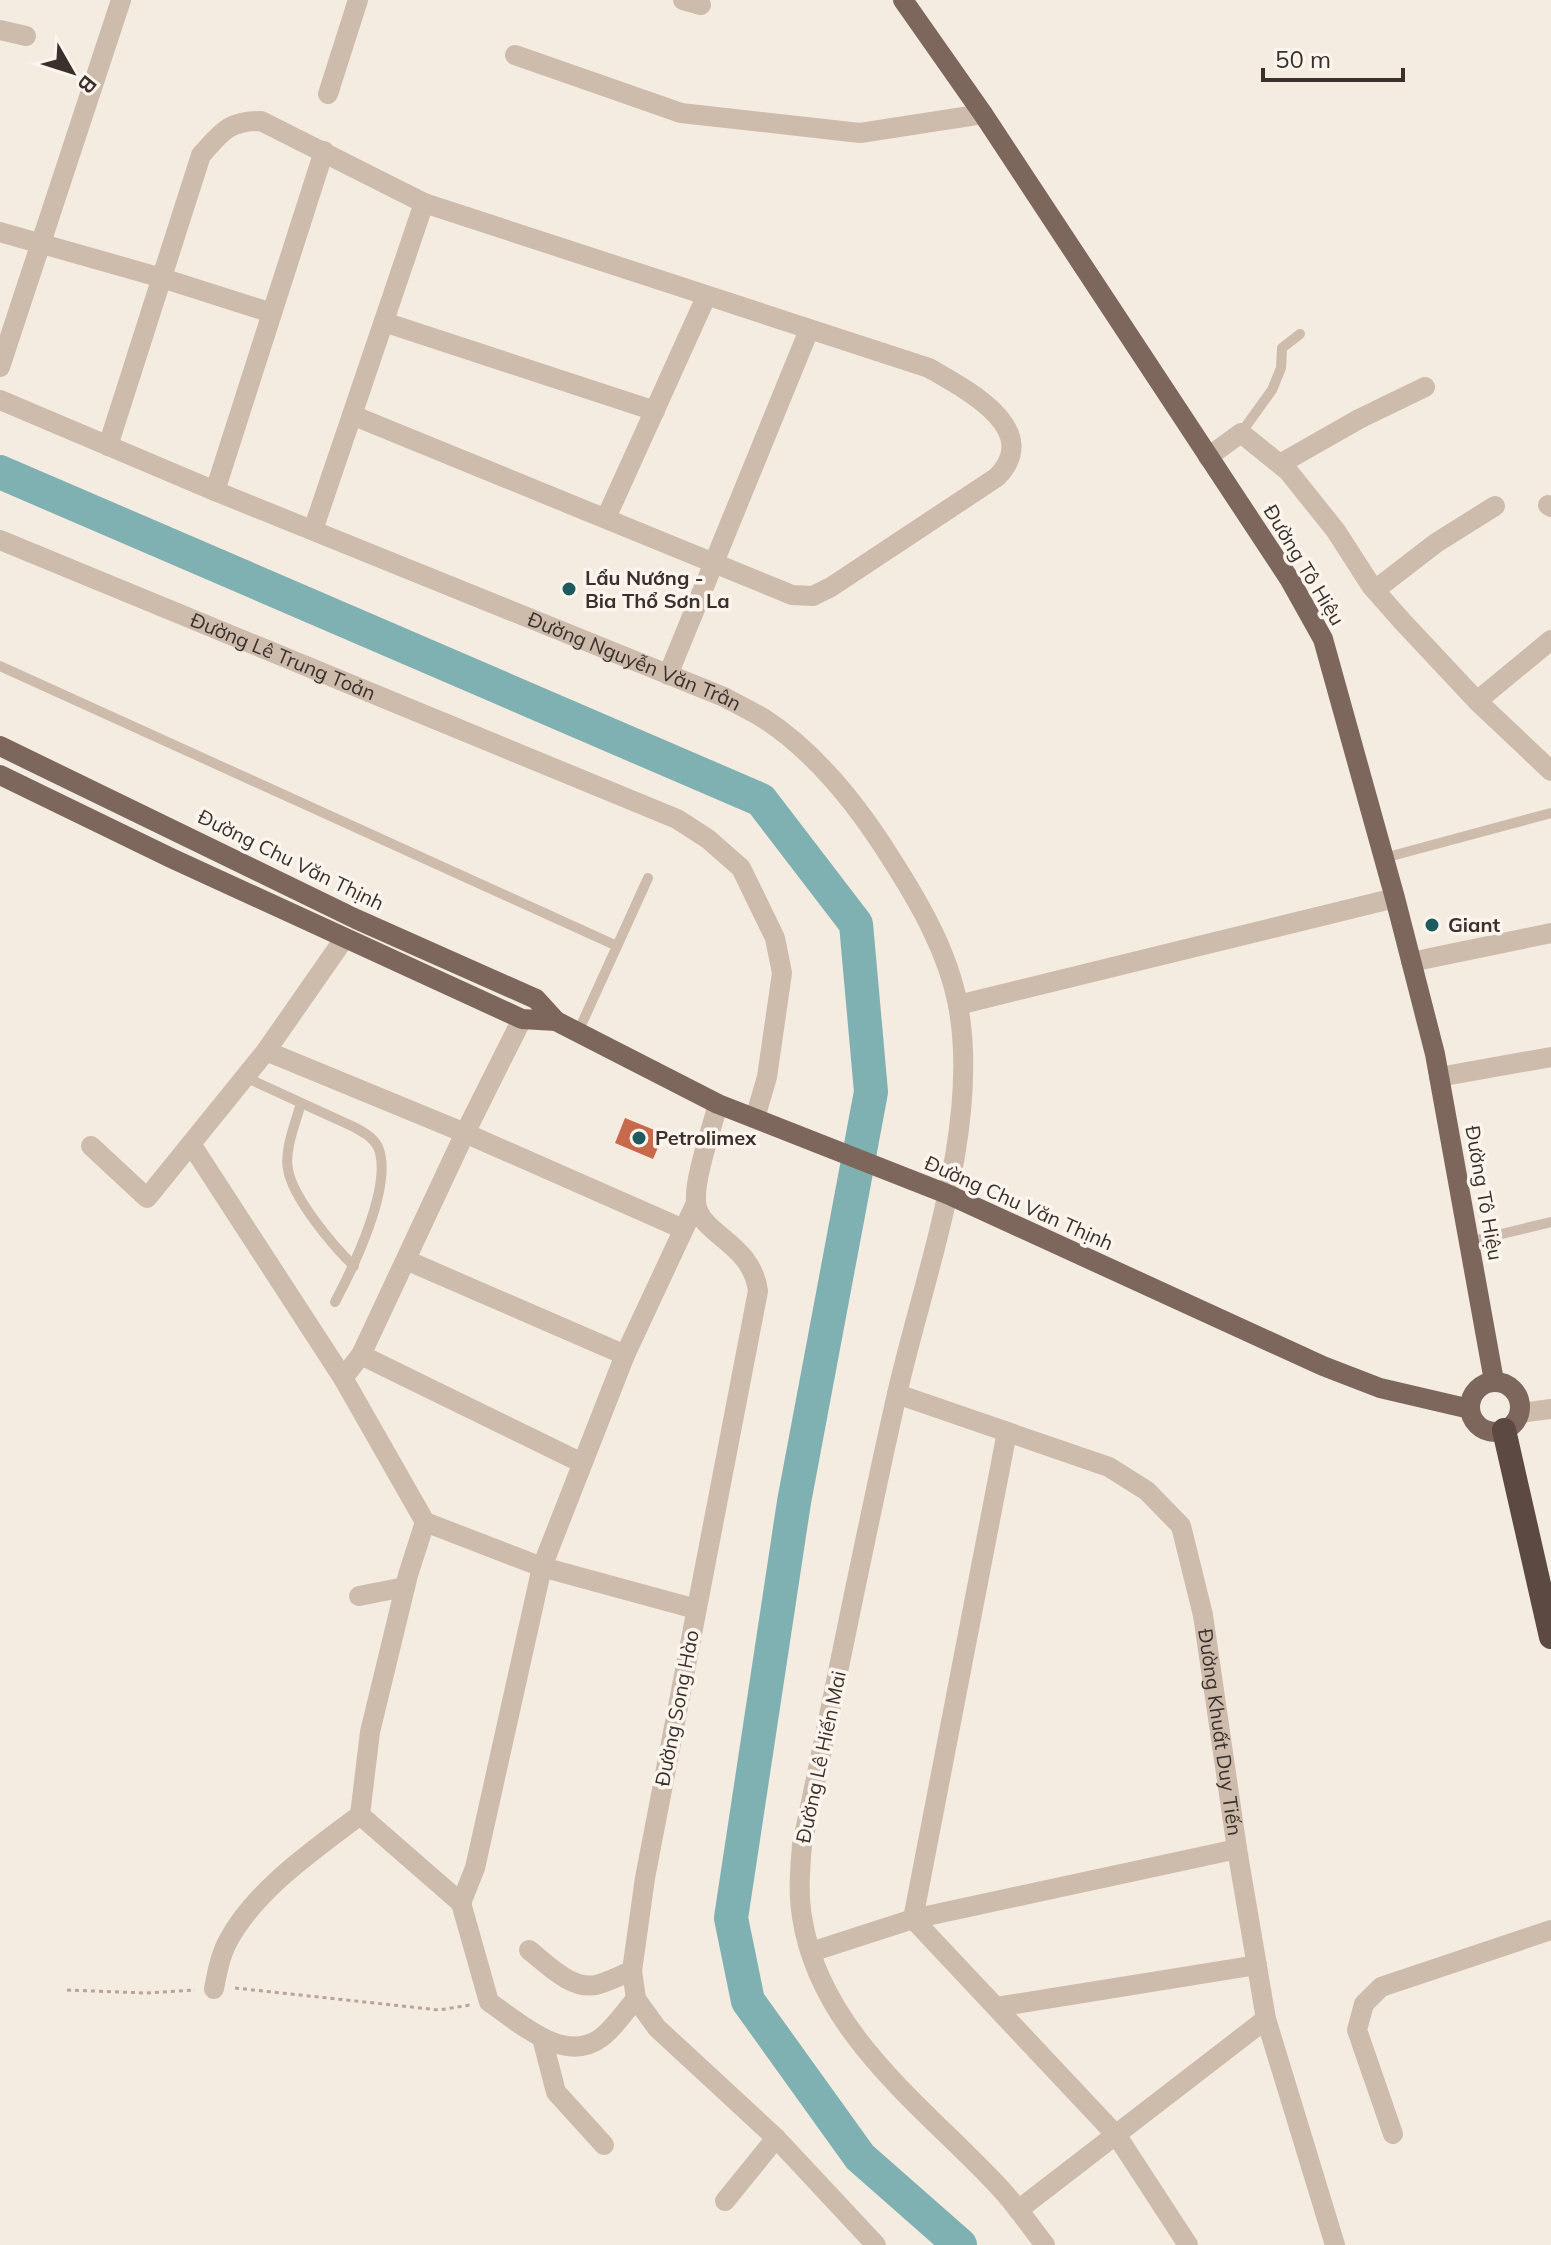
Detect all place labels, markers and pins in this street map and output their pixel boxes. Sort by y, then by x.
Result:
place label: Lẩu Nướng - Bia Thổ Sơn La [585,565,730,613]
marker: Lẩu Nướng - Bia Thổ Sơn La [560,580,578,598]
place label: Giant [1448,912,1500,937]
marker: Giant [1423,916,1441,934]
place label: Petrolimex [655,1125,757,1150]
marker: Petrolimex [630,1129,648,1147]

